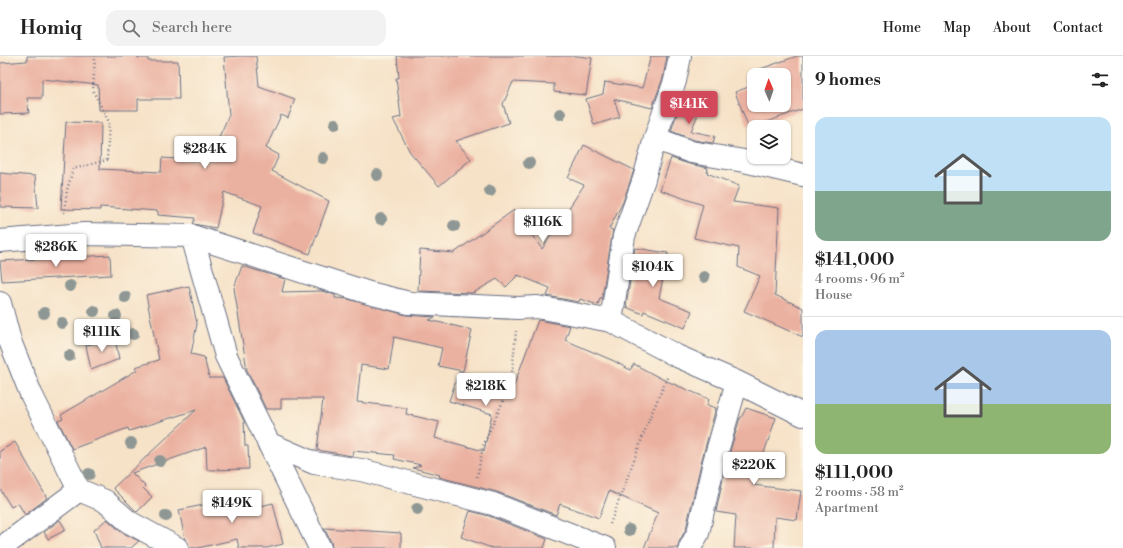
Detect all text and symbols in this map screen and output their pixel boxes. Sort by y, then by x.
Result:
search box [106,10,386,46]
text: Homiq [20,16,82,40]
icon: search [120,17,142,39]
text: Search here [152,18,232,37]
text: Home [883,19,921,37]
text: Map [943,19,971,37]
text: About [993,19,1031,37]
text: Contact [1053,19,1103,37]
north arrow [747,68,791,112]
map controls [747,68,791,164]
text: 9 homes [815,69,881,91]
icon: filters [1089,69,1111,91]
pin: $141K [661,91,717,125]
text: $141K [670,96,708,112]
button: layers [747,120,791,164]
pin: $284K [177,136,233,170]
text: $284K [183,141,227,157]
icon: home [927,143,999,215]
pin: $116K [515,209,571,243]
text: $116K [524,214,562,230]
pin: $286K [28,234,84,268]
text: $286K [35,239,77,255]
text: $141,000 [815,249,894,271]
pin: $104K [625,254,681,288]
text: $104K [632,259,674,275]
text: 4 rooms · 96 m² [815,271,904,287]
text: House [815,287,852,303]
pin: $111K [74,319,130,353]
text: $111K [83,324,121,340]
icon: home [927,356,999,428]
pin: $218K [458,373,514,407]
text: $218K [466,378,506,394]
pin: $220K [726,452,782,486]
text: $220K [732,457,776,473]
text: $111,000 [815,462,893,484]
text: 2 rooms · 58 m² [815,484,904,500]
pin: $149K [204,490,260,524]
text: $149K [212,495,252,511]
text: Apartment [815,500,879,516]

